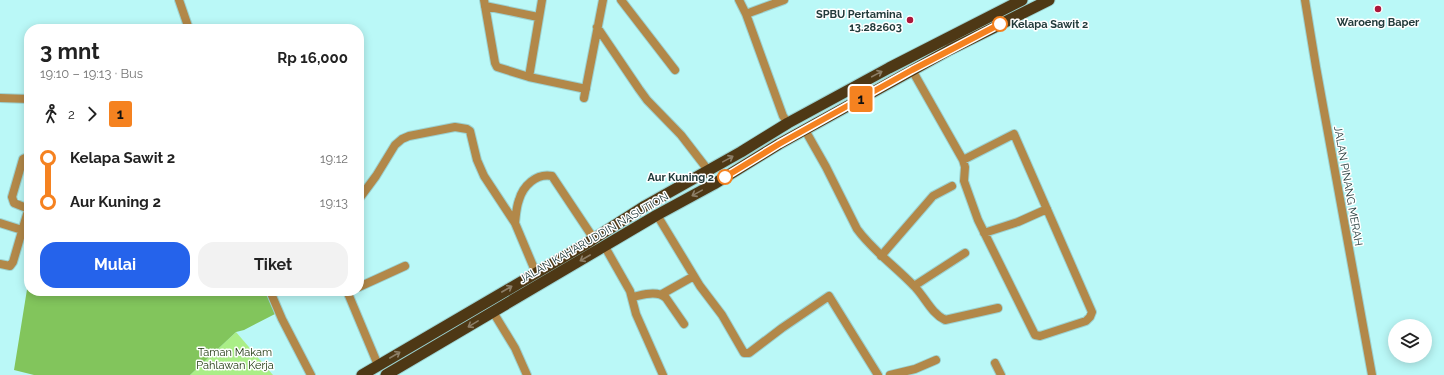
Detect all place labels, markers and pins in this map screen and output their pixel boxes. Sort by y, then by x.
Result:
marker: Waroeng Baper [1373,4,1383,14]
place label: SPBU Pertamina 13.282603 [816,8,902,34]
marker: SPBU Pertamina 13.282603 [905,15,915,25]
marker: Kelapa Sawit 2 [992,16,1008,32]
place label: Waroeng Baper [1337,16,1420,29]
place label: Kelapa Sawit 2 [1011,18,1088,31]
marker: Aur Kuning 2 [717,169,733,185]
place label: Aur Kuning 2 [647,171,714,184]

